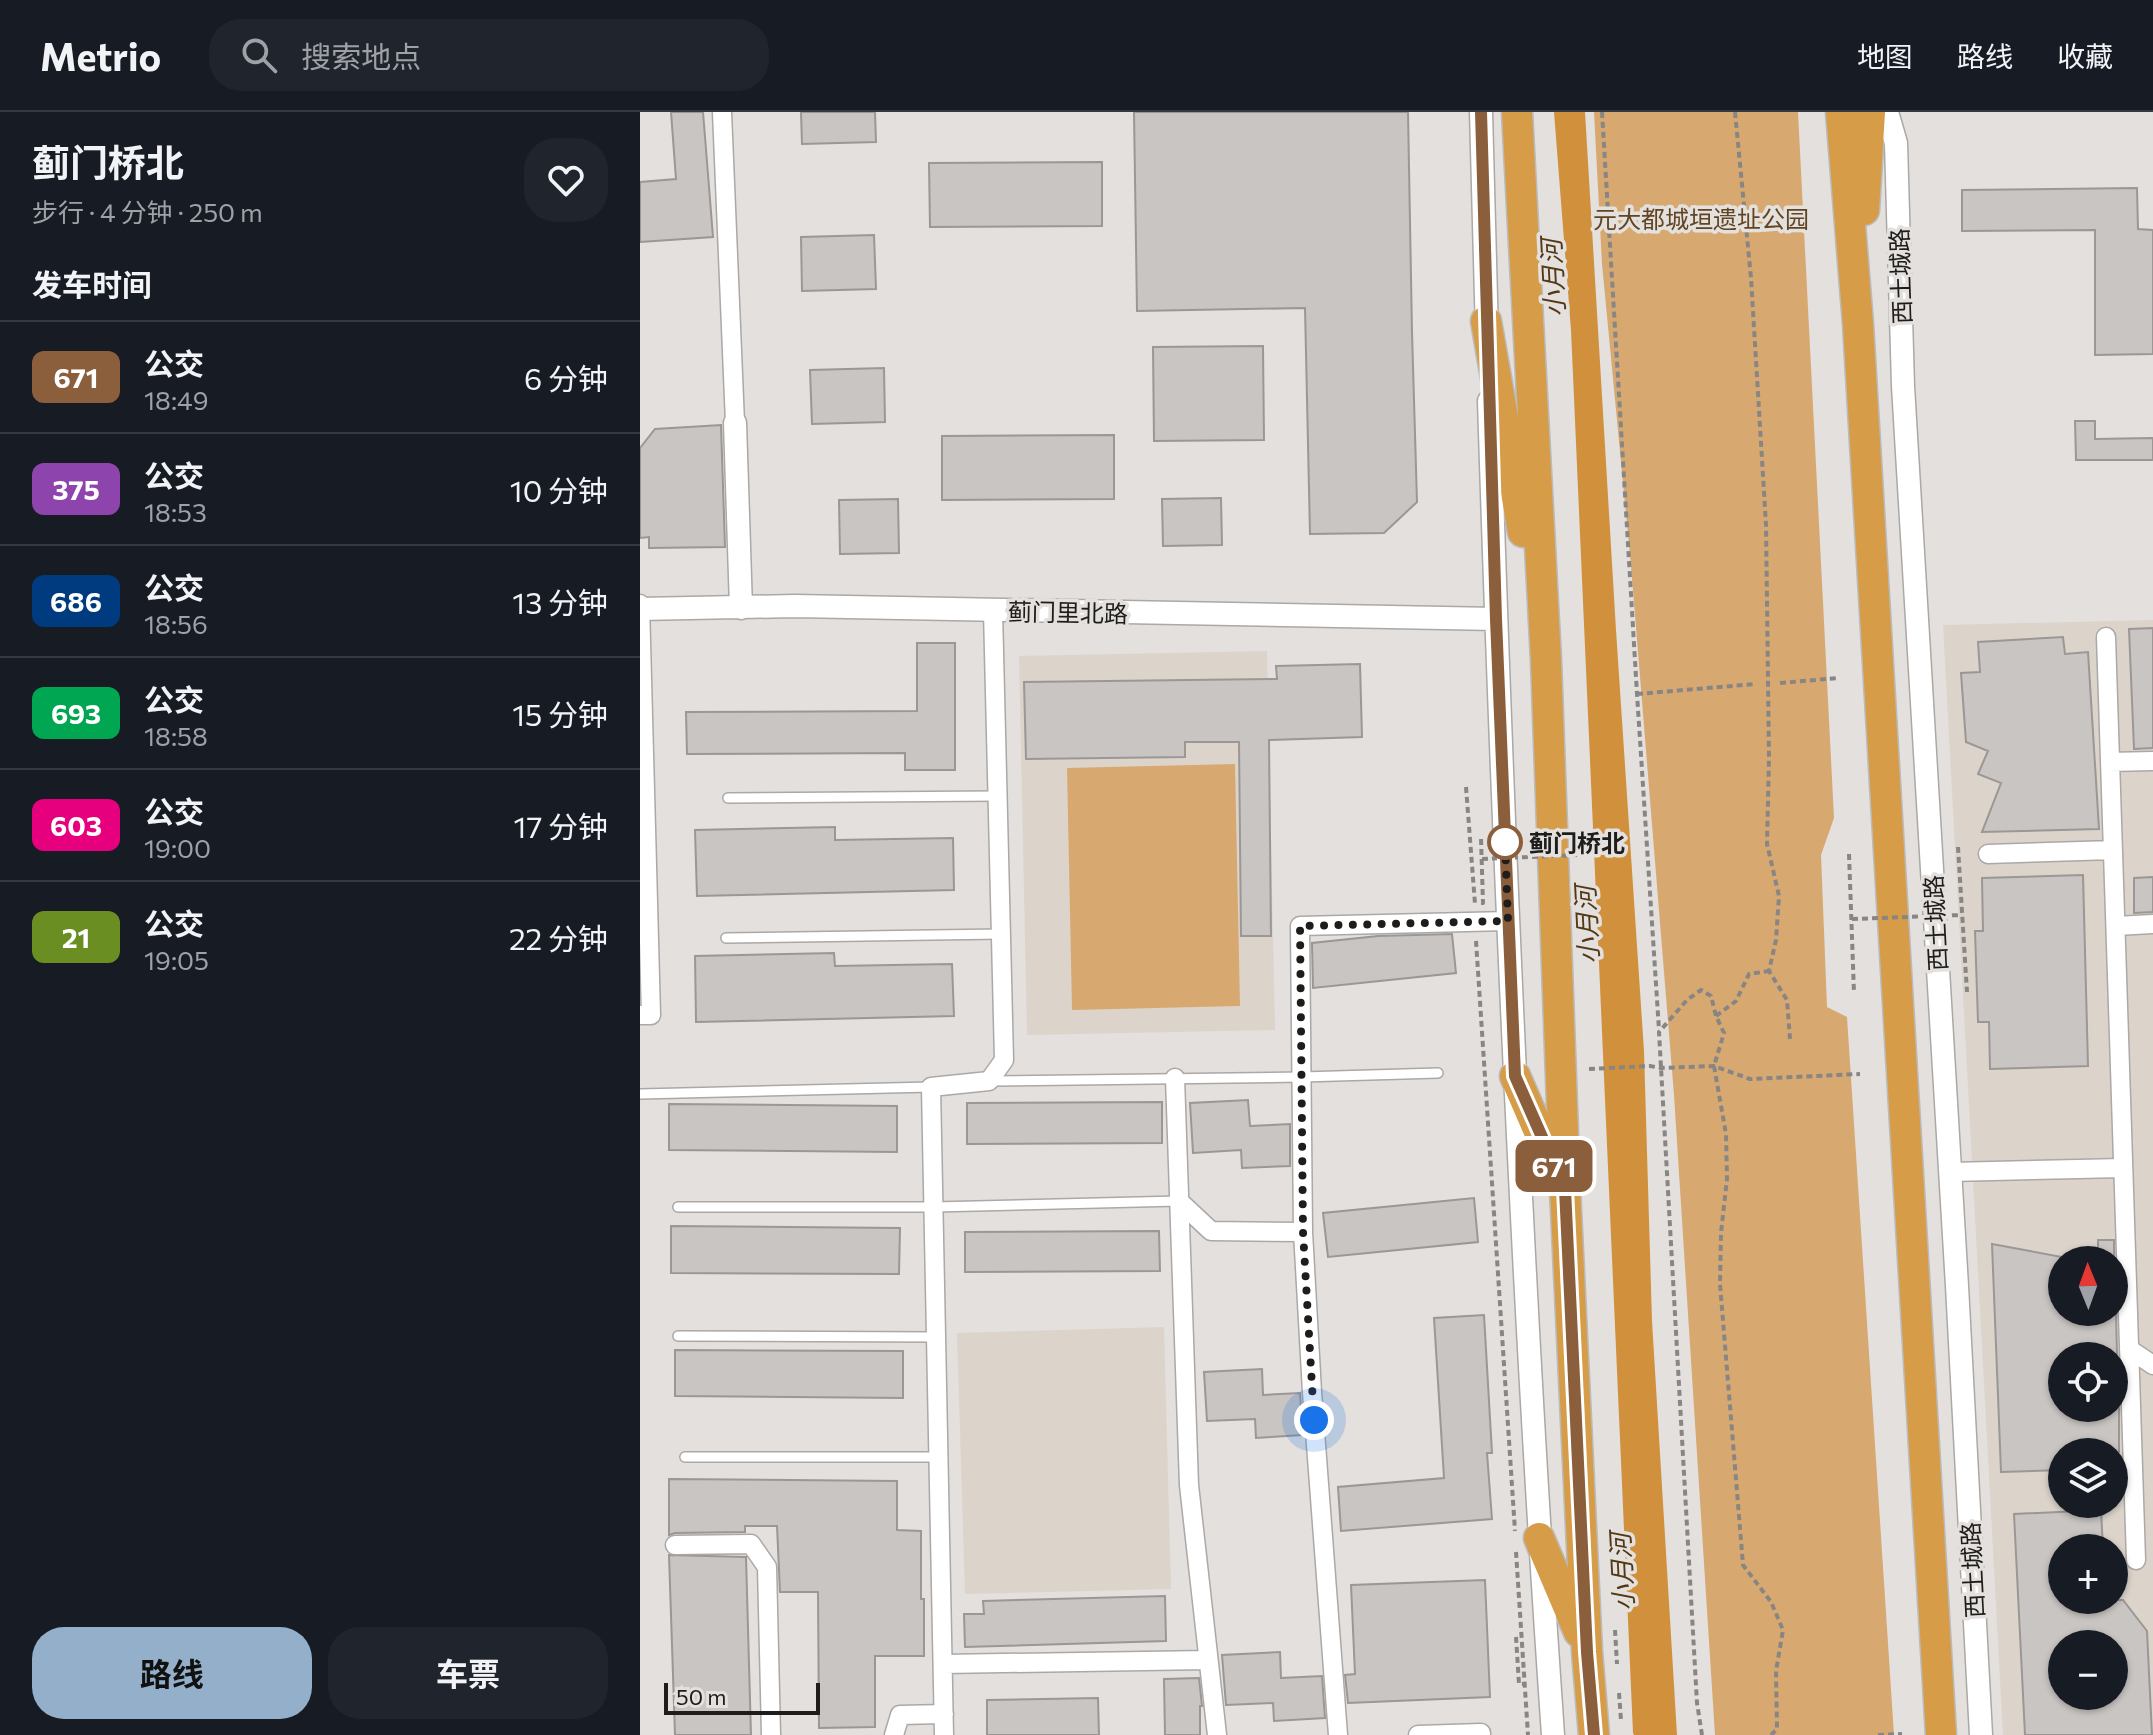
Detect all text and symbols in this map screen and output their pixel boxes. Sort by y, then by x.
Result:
search box [209,19,769,91]
text: Metrio [40,32,161,79]
icon: search [237,33,281,77]
text: 搜索地点 [301,37,421,74]
text: 地图 [1857,39,1913,73]
text: 路线 [1957,39,2013,73]
text: 收藏 [2057,39,2113,73]
text: 蓟门桥北 [32,138,184,185]
button: heart [524,138,608,222]
text: 步行 · 4 分钟 · 250 m [32,196,263,227]
park label: 元大都城垣遗址公园 [1593,204,1809,233]
street label: 西土城路 [1884,228,1916,324]
water label: 小月河 [1534,233,1570,318]
text: 发车时间 [32,265,152,302]
text: 公交 [144,344,204,381]
text: 6 分钟 [524,359,608,396]
text: 671 [53,360,99,394]
text: 18:49 [144,384,208,415]
text: 公交 [144,456,204,493]
text: 10 分钟 [510,471,608,508]
text: 375 [52,472,100,506]
text: 18:53 [144,496,207,527]
text: 公交 [144,568,204,605]
text: 13 分钟 [512,583,608,620]
text: 686 [50,584,102,618]
street label: 蓟门里北路 [1008,596,1128,628]
text: 18:56 [144,608,208,639]
text: 公交 [144,680,204,717]
text: 15 分钟 [512,695,608,732]
text: 693 [51,696,101,730]
text: 18:58 [144,720,208,751]
text: 公交 [144,792,204,829]
text: 17 分钟 [514,807,608,844]
text: 603 [50,808,102,842]
marker: 蓟门桥北 [1488,825,1522,859]
place label: 蓟门桥北 [1529,828,1625,857]
text: 19:00 [144,832,211,863]
street label: 西土城路 [1918,874,1952,972]
water label: 小月河 [1568,880,1604,965]
text: 公交 [144,904,204,941]
text: 22 分钟 [509,919,608,956]
text: 21 [62,920,90,954]
text: 19:05 [144,944,209,975]
line badge: 671 [1508,1140,1600,1192]
text: 671 [1531,1149,1577,1183]
north arrow [2048,1246,2128,1326]
map controls [2048,1246,2128,1710]
button: locate [2048,1342,2128,1422]
your location [1294,1400,1334,1440]
button: layers [2048,1438,2128,1518]
street label: 西土城路 [1955,1521,1989,1619]
water label: 小月河 [1603,1527,1639,1612]
button: + [2048,1534,2128,1614]
button: 路线 [32,1627,312,1719]
button: 车票 [328,1627,608,1719]
button: − [2048,1630,2128,1710]
scale bar [664,1679,820,1715]
text: 50 m [676,1683,726,1710]

